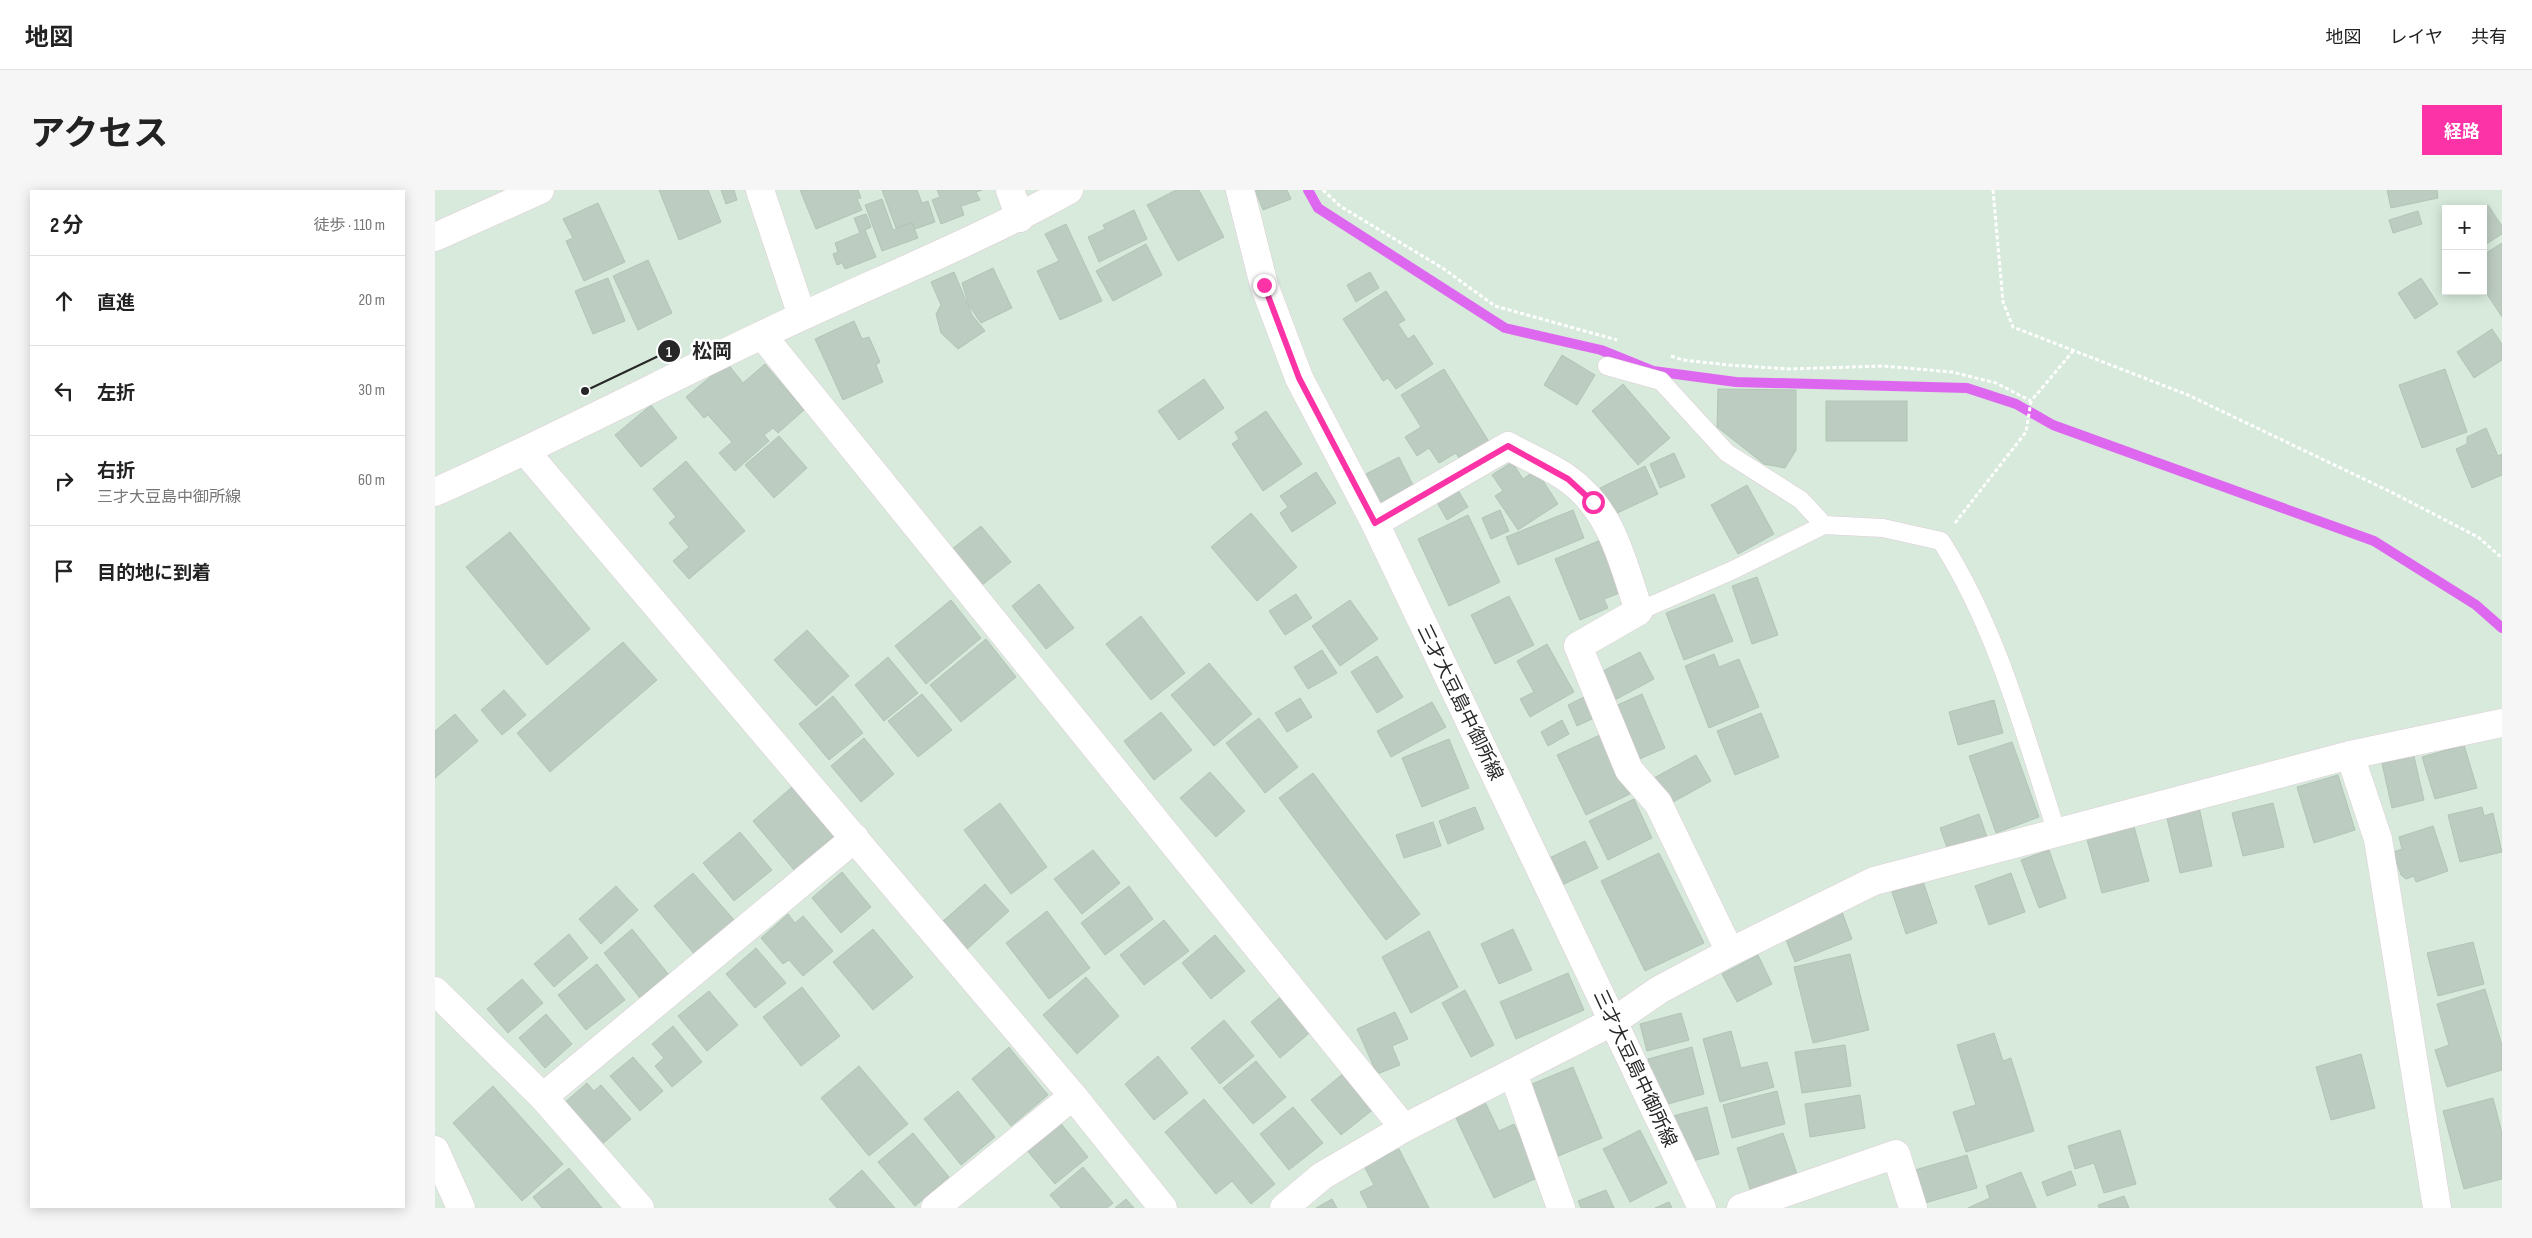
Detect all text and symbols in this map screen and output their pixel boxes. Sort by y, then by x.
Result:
text: 地図 [25,23,73,52]
text: 地図 [2326,27,2362,48]
text: レイヤ [2390,27,2443,48]
text: 共有 [2471,27,2507,48]
button: 経路 [2422,105,2502,155]
text: アクセス [30,113,168,156]
map controls [2442,205,2487,295]
button: + [2442,205,2487,250]
text: 2 分 [50,213,83,238]
text: 徒歩 · 110 m [314,216,385,235]
button: − [2442,250,2487,295]
route end [1253,274,1276,297]
icon: ahead [50,287,78,315]
text: 20 m [358,291,385,310]
text: 直進 [97,292,135,315]
callout: 松岡 [657,334,742,369]
text: 松岡 [692,340,732,364]
text: 1 [666,343,672,362]
icon: left [50,377,78,405]
text: 30 m [358,381,385,400]
text: 左折 [97,382,135,405]
text: 右折 [97,460,135,483]
icon: right [50,467,78,495]
text: 60 m [358,471,385,490]
text: 三才大豆島中御所線 [97,488,241,507]
route start [1582,491,1605,514]
icon: arrive [50,557,78,585]
text: 目的地に到着 [97,562,211,585]
street label: 三才大豆島中御所線 [1412,621,1507,785]
street label: 三才大豆島中御所線 [1588,986,1681,1151]

